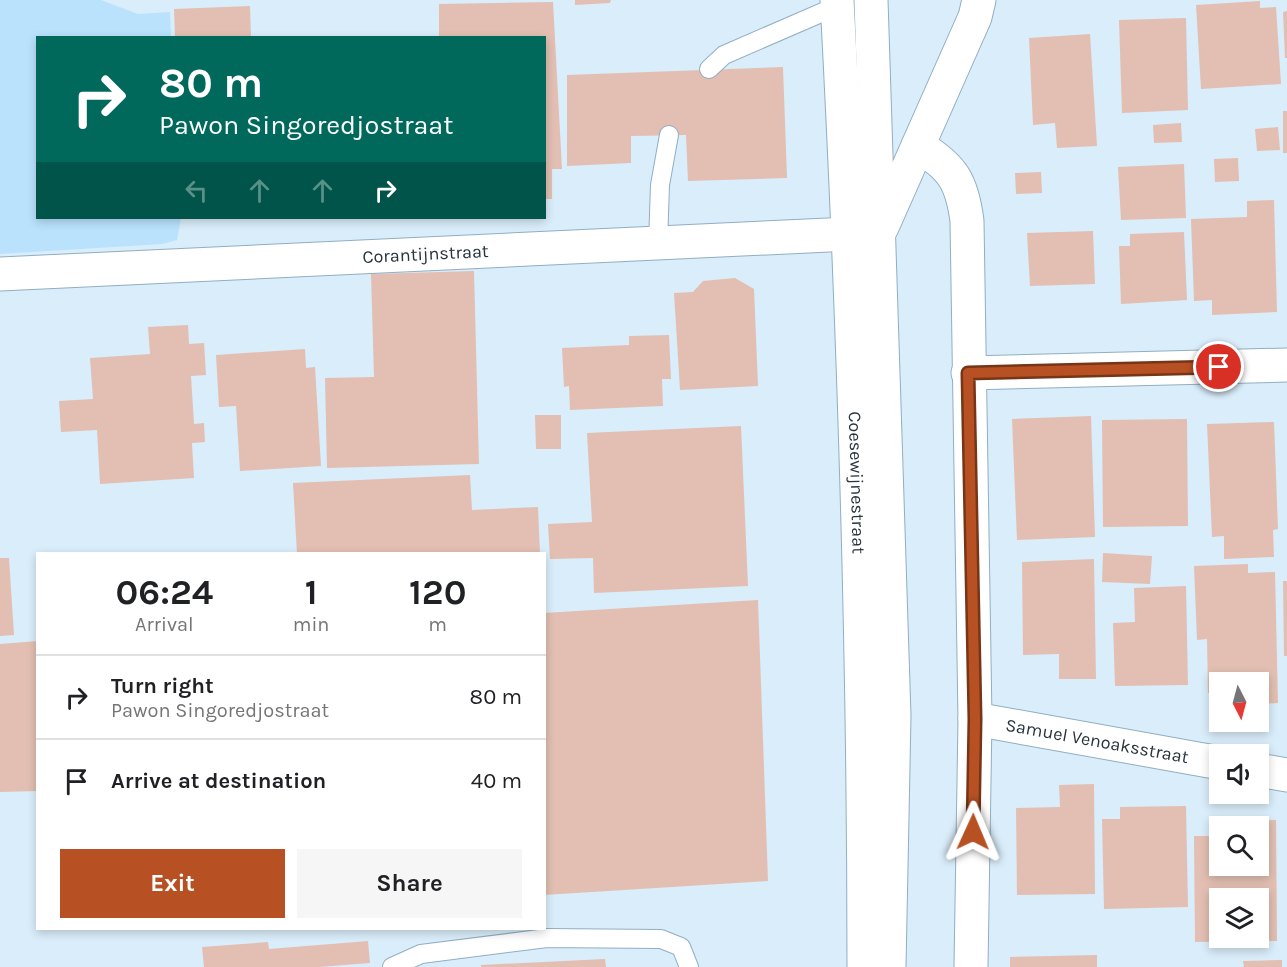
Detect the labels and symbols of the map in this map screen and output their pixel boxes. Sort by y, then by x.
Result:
street label: Corantijnstraat [362,240,489,268]
pin [1193,341,1244,392]
street label: Coesewijnestraat [844,411,870,554]
north arrow [1209,672,1269,732]
street label: Samuel Venoaksstraat [1004,714,1191,768]
position arrow [941,800,1005,864]

